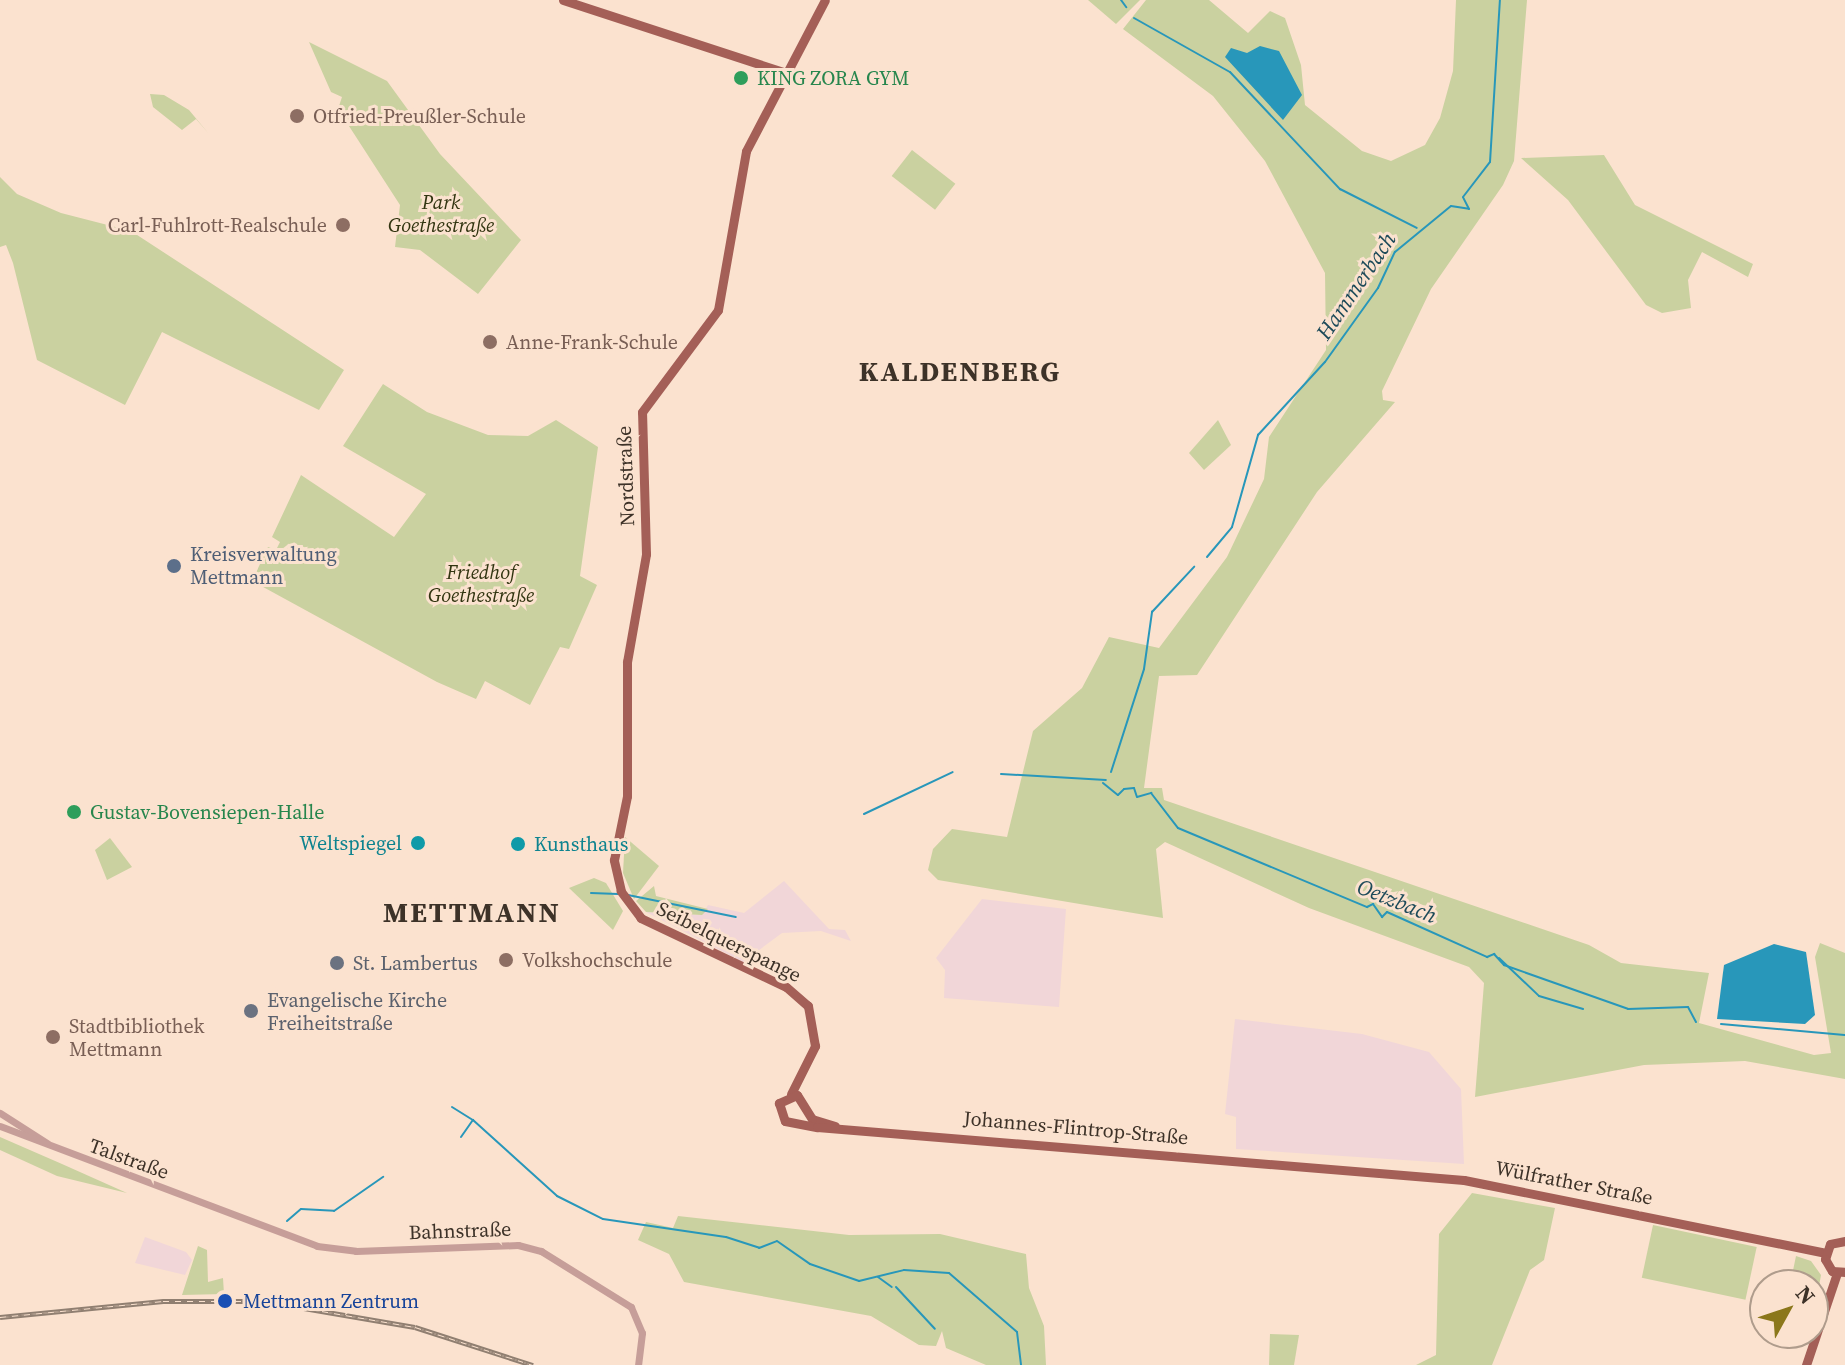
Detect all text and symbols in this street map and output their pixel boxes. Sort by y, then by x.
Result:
place label: KING ZORA GYM [757,66,909,90]
marker: KING ZORA GYM [732,69,750,87]
place label: Otfried-Preußler-Schule [313,104,526,128]
marker: Otfried-Preußler-Schule [288,107,306,125]
park label: Park Goethestraße [388,191,494,238]
place label: Carl-Fuhlrott-Realschule [108,213,327,237]
marker: Carl-Fuhlrott-Realschule [334,216,352,234]
water label: Hammerbach [1310,227,1402,345]
place label: Anne-Frank-Schule [506,330,678,354]
marker: Anne-Frank-Schule [481,333,499,351]
district label: KALDENBERG [859,354,1061,388]
street label: Nordstraße [612,425,640,527]
place label: Kreisverwaltung Mettmann [190,542,337,589]
marker: Kreisverwaltung Mettmann [165,557,183,575]
park label: Friedhof Goethestraße [428,560,534,607]
place label: Gustav-Bovensiepen-Halle [90,800,324,824]
marker: Gustav-Bovensiepen-Halle [65,803,83,821]
place label: Weltspiegel [299,831,402,855]
place label: Kunsthaus [534,832,628,856]
marker: Weltspiegel [409,834,427,852]
marker: Kunsthaus [509,835,527,853]
water label: Oetzbach [1353,873,1441,929]
district label: METTMANN [383,895,561,929]
street label: Seibelquerspange [653,897,805,987]
place label: Volkshochschule [522,948,673,972]
place label: St. Lambertus [353,951,478,975]
marker: Volkshochschule [497,951,515,969]
marker: St. Lambertus [328,954,346,972]
place label: Evangelische Kirche Freiheitstraße [267,988,447,1035]
marker: Evangelische Kirche Freiheitstraße [242,1002,260,1020]
place label: Stadtbibliothek Mettmann [69,1014,205,1061]
marker: Stadtbibliothek Mettmann [44,1028,62,1046]
street label: Johannes-Flintrop-Straße [963,1106,1189,1150]
street label: Talstraße [86,1134,172,1184]
street label: Wülfrather Straße [1493,1156,1655,1210]
street label: Bahnstraße [408,1217,512,1245]
north arrow [1749,1269,1829,1349]
text: N [1789,1279,1822,1311]
place label: Mettmann Zentrum [243,1289,419,1313]
marker: Mettmann Zentrum [214,1290,236,1312]

